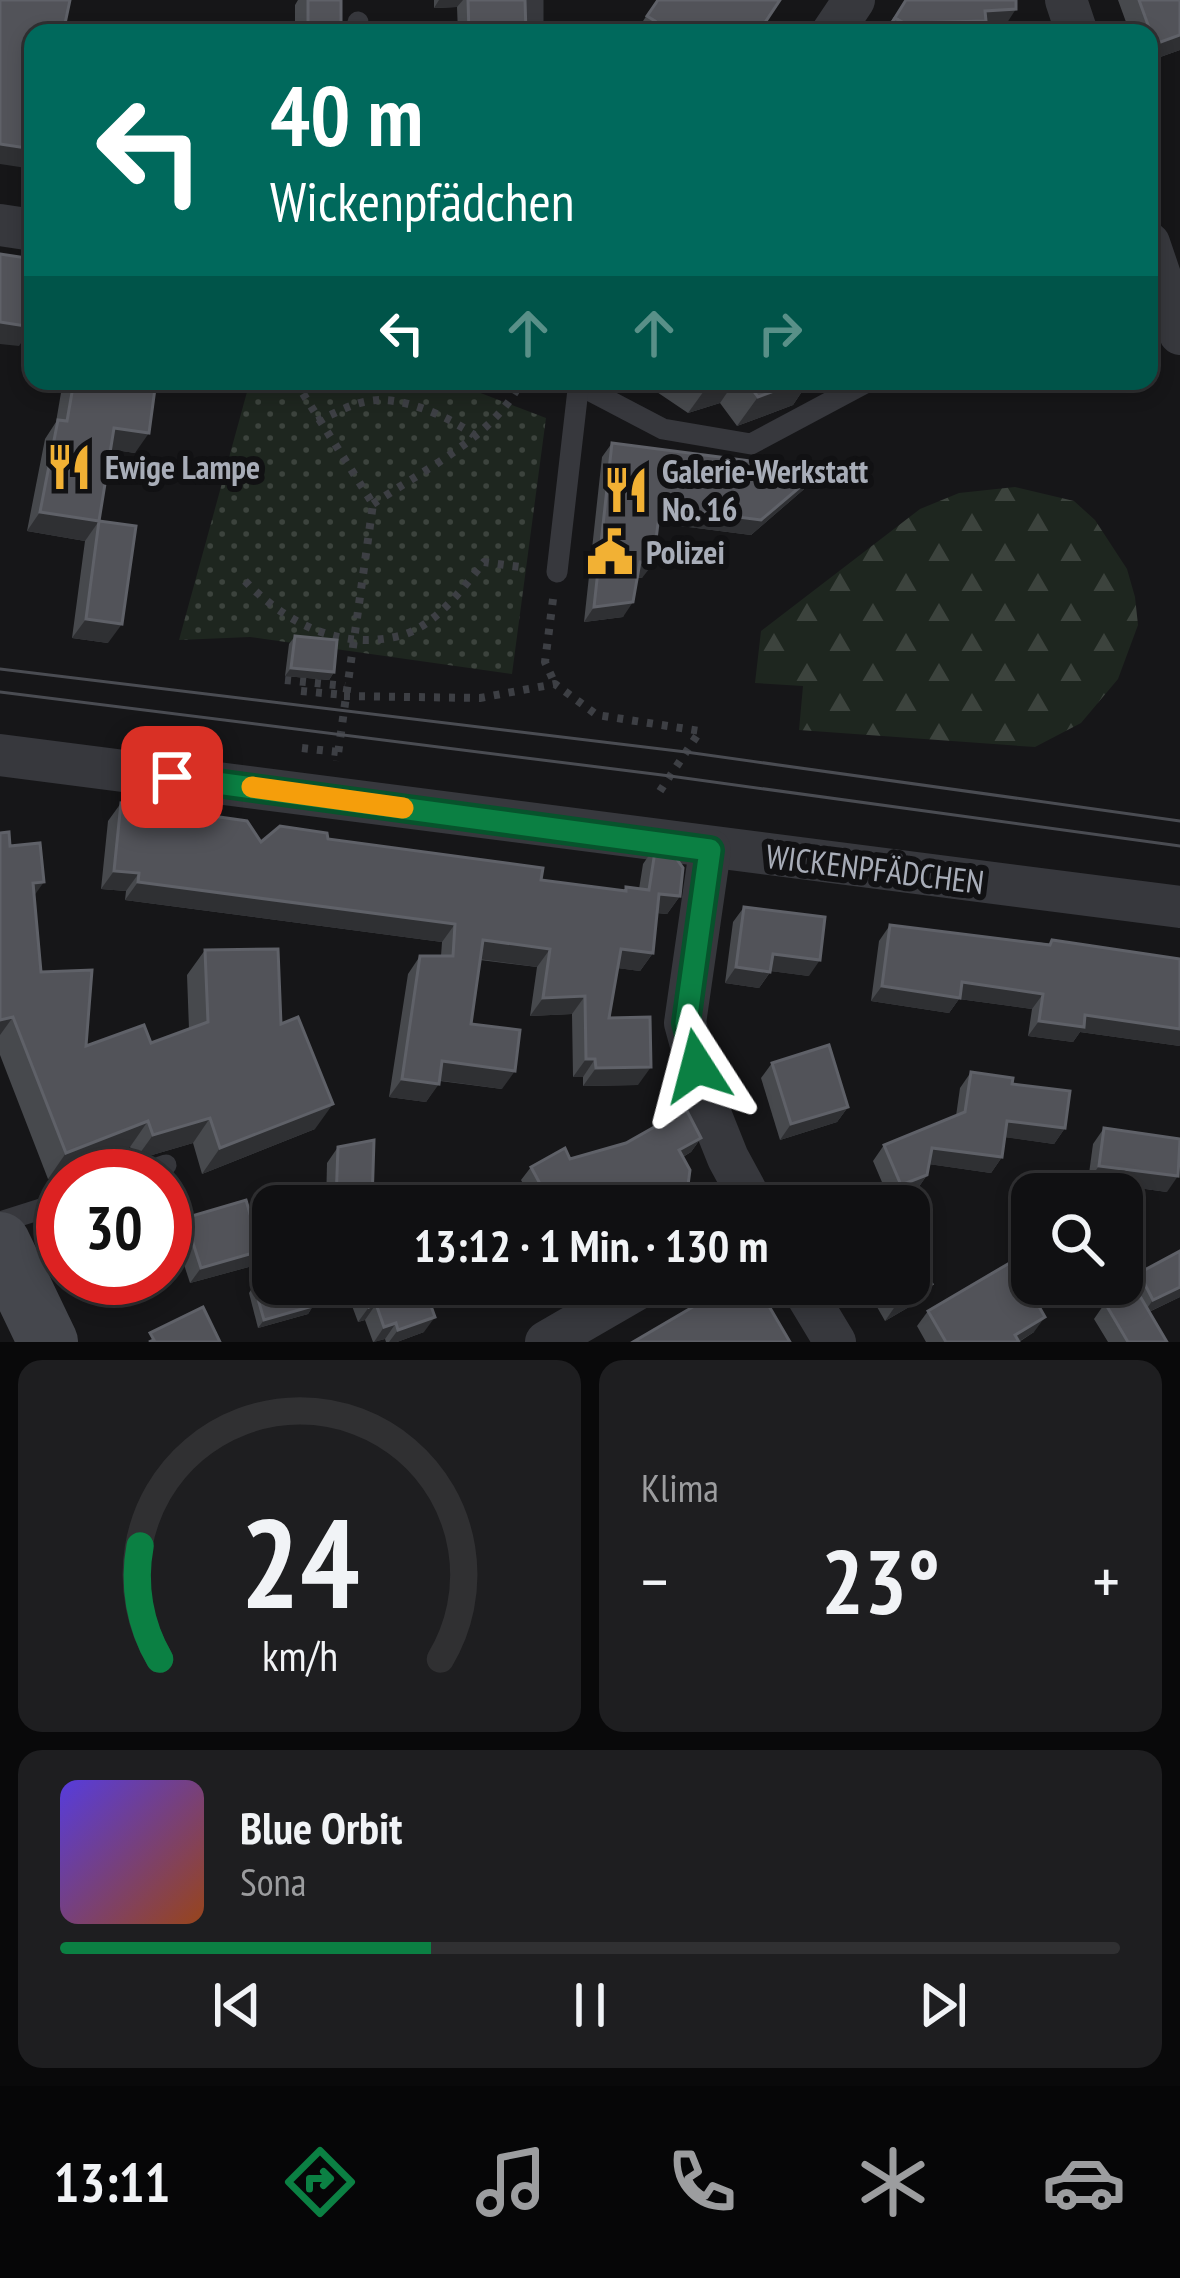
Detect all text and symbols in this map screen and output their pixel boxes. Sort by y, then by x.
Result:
text: 40 m [270,60,423,169]
icon: left [72,72,228,228]
text: Wickenpfädchen [270,166,574,236]
icon: left [369,300,435,366]
icon: ahead [495,300,561,366]
icon: ahead [621,300,687,366]
icon: right [747,300,813,366]
restaurant icon: Ewige Lampe [44,442,94,492]
place label: Ewige Lampe [105,445,260,488]
place label: Galerie-Werkstatt No. 16 [662,449,869,530]
restaurant icon: Galerie-Werkstatt No. 16 [601,465,651,515]
public building icon: Polizei [585,527,635,577]
place label: Polizei [646,530,725,573]
pin [121,726,223,828]
icon: arrive [139,744,205,810]
street label: WICKENPFÄDCHEN [764,834,987,903]
position arrow [634,1003,760,1129]
speed limit sign: 30 [36,1149,192,1305]
map controls [1011,1173,1143,1305]
button: search [1011,1173,1143,1305]
text: 13:12 · 1 Min. · 130 m [414,1216,768,1274]
text: Klima [641,1462,719,1513]
text: 24 [240,1481,359,1642]
text: 23° [821,1522,940,1639]
text: − [641,1538,668,1623]
text: + [1093,1538,1120,1623]
text: km/h [261,1627,338,1683]
text: Blue Orbit [240,1798,402,1856]
text: Sona [240,1856,306,1907]
icon: previous [204,1972,270,2038]
icon: pause [557,1972,623,2038]
icon: next [910,1972,976,2038]
icon: directions [278,2140,362,2224]
icon: music [469,2140,553,2224]
icon: phone [660,2140,744,2224]
icon: climate [851,2140,935,2224]
icon: car [1042,2140,1126,2224]
text: 13:11 [54,2147,170,2217]

